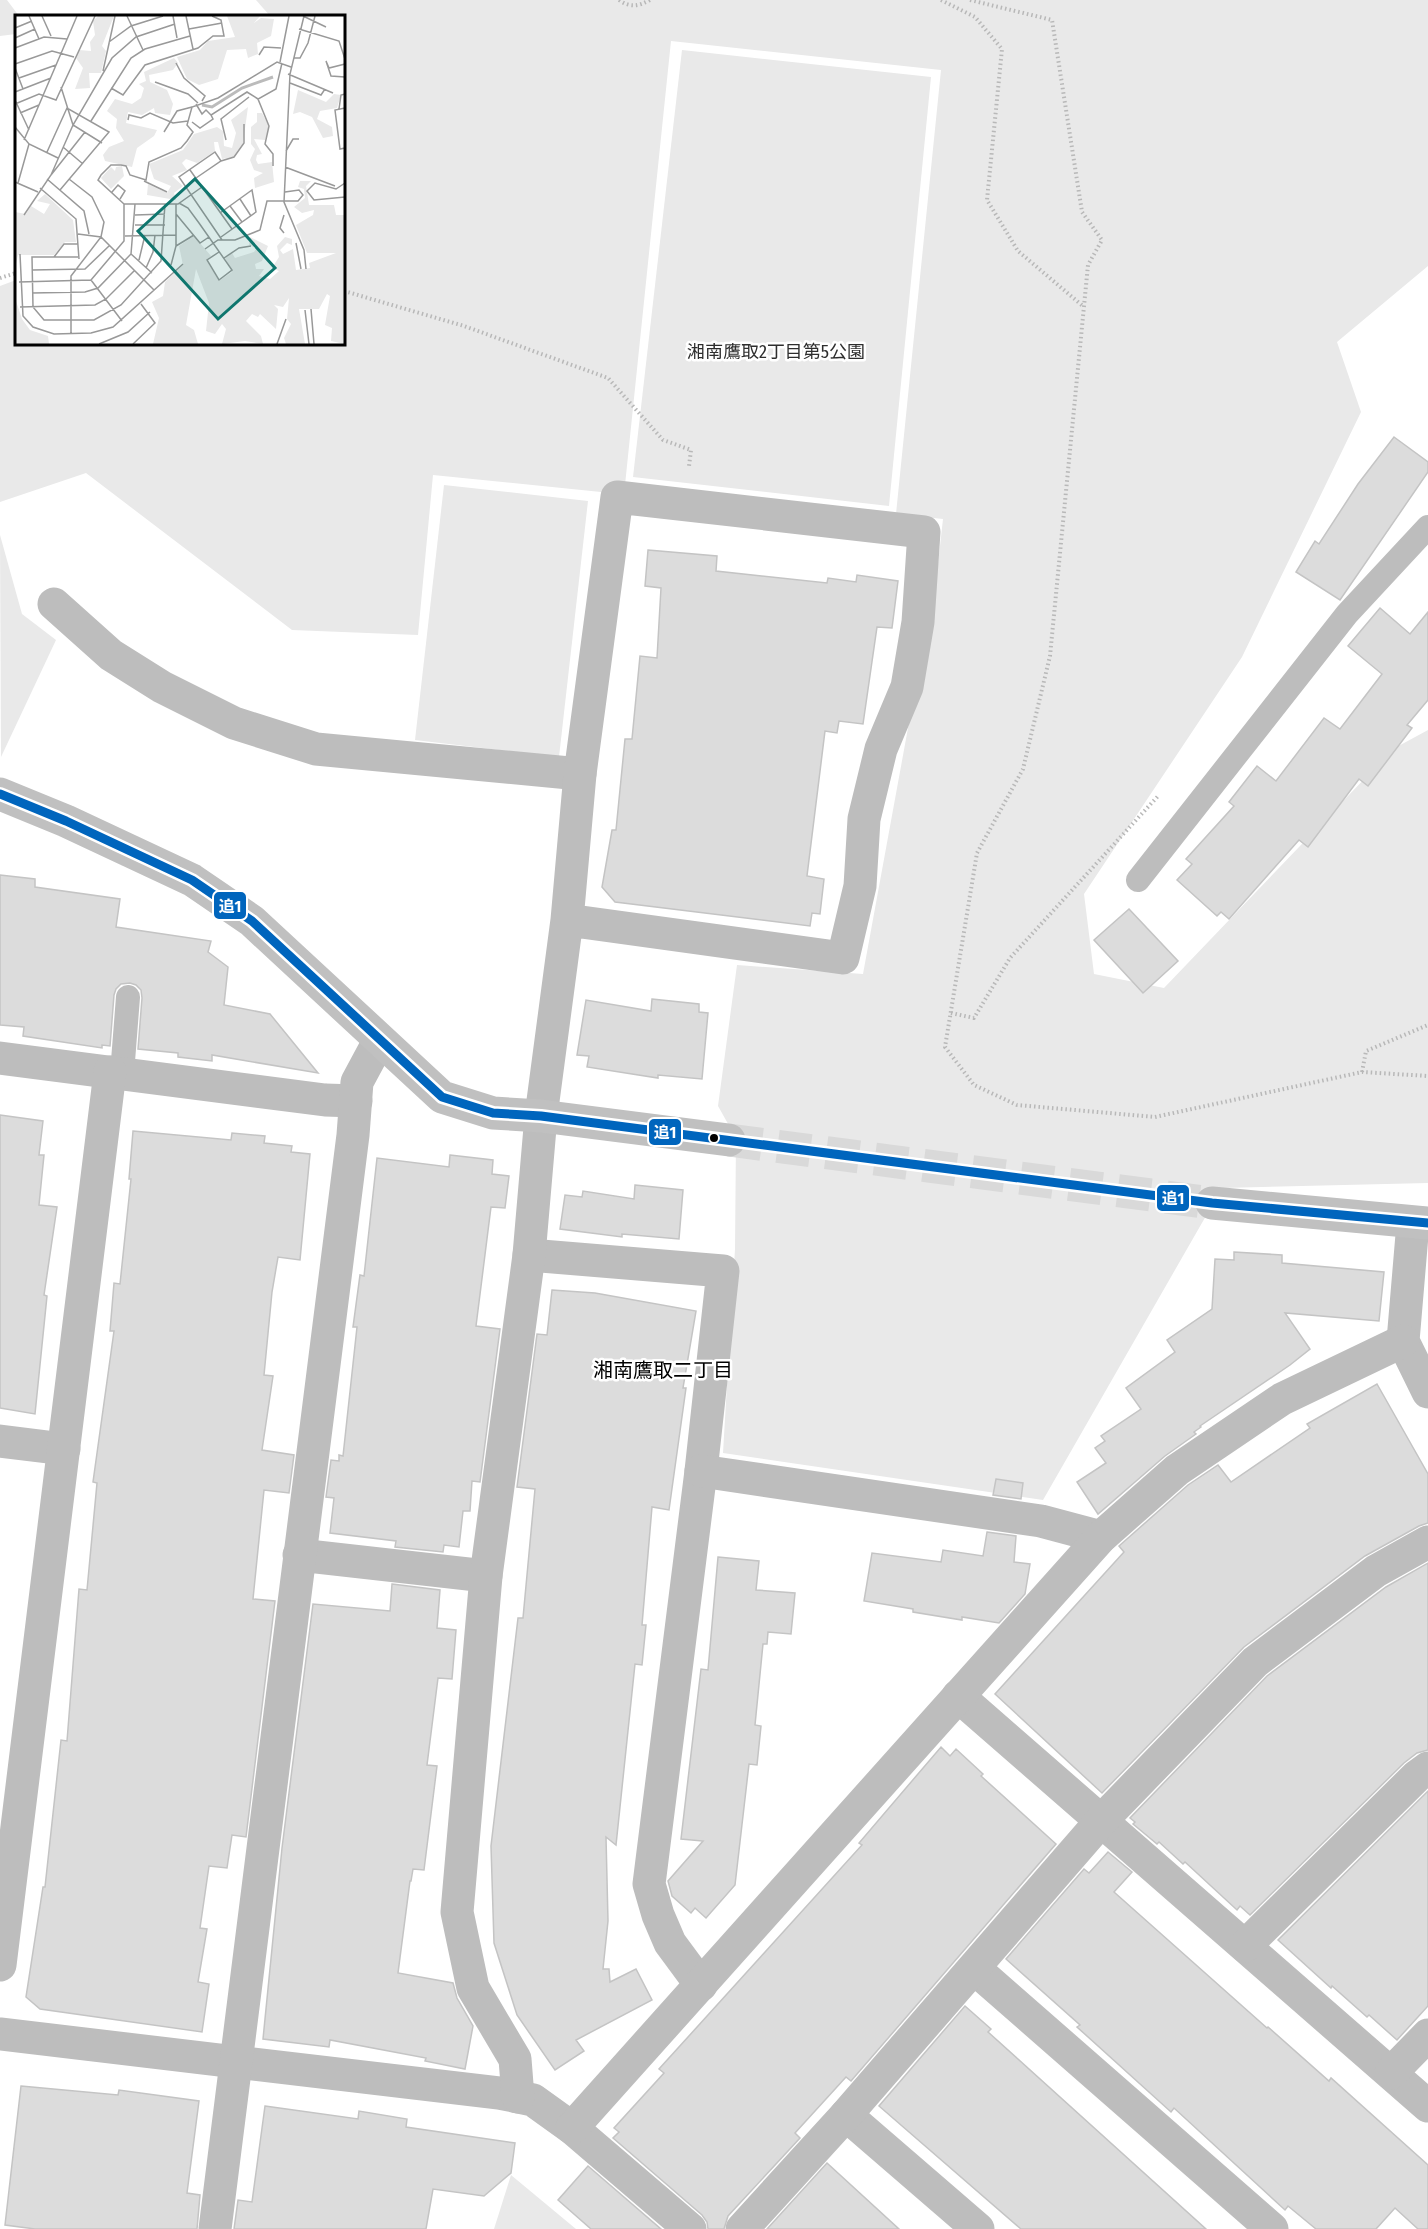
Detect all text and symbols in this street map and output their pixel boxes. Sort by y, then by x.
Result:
inset map [15,15,345,345]
park label: 湘南鷹取2丁目第5公園 [687,341,865,363]
line badge: 追1 [213,891,247,920]
text: 追1 [219,897,241,916]
line badge: 追1 [648,1118,682,1146]
text: 追1 [654,1123,676,1142]
unlabelled marker [708,1132,720,1144]
line badge: 追1 [1156,1184,1190,1212]
text: 追1 [1162,1189,1184,1208]
district label: 湘南鷹取二丁目 [593,1358,733,1382]

